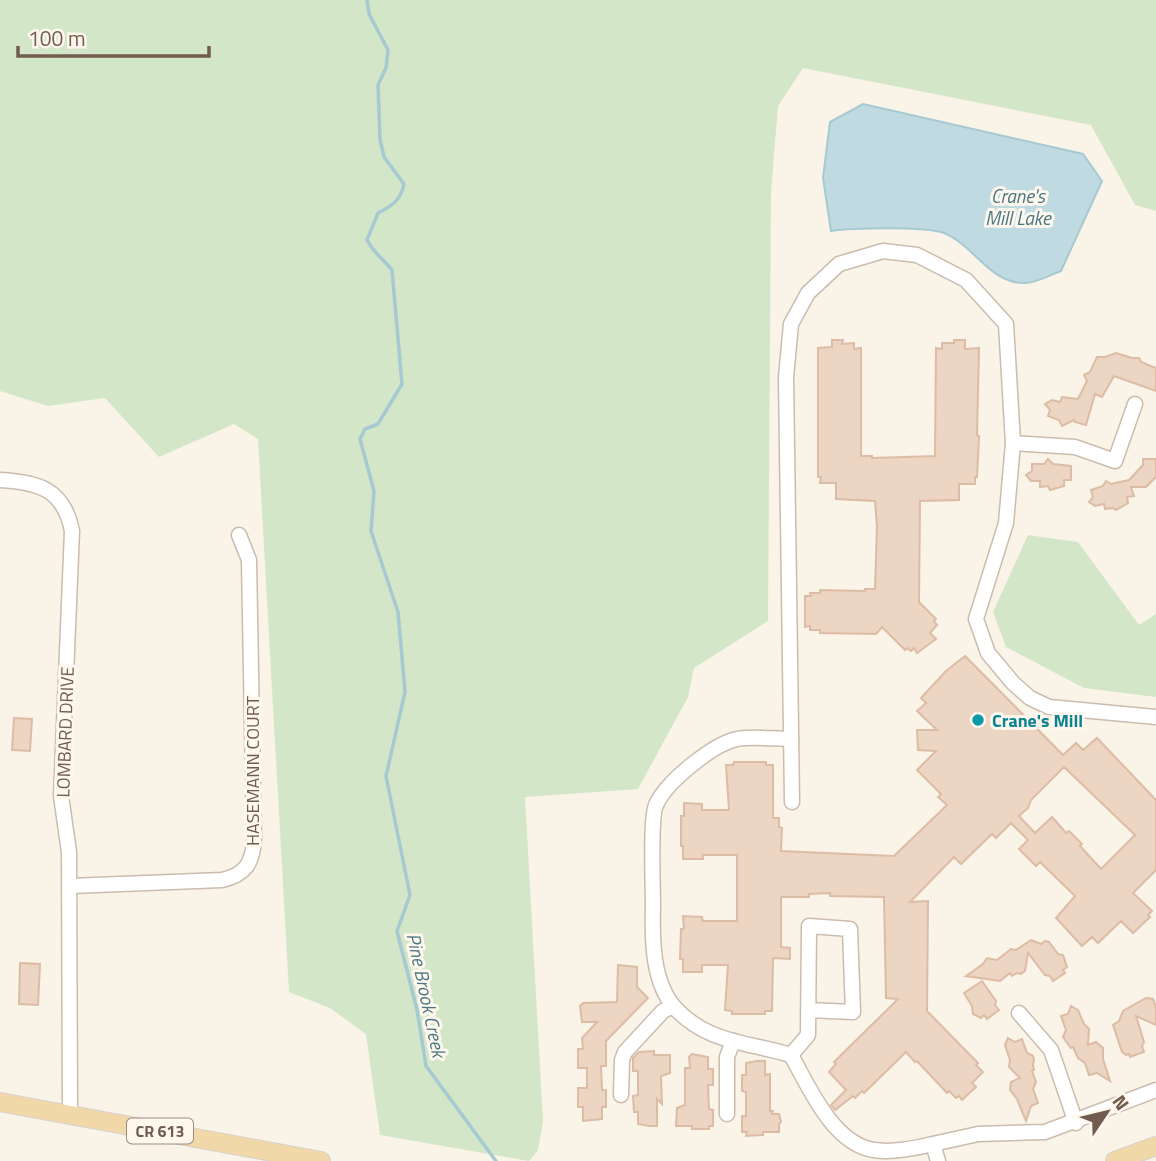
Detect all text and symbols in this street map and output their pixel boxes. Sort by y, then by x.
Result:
scale bar [18,14,208,58]
text: 100 m [28,22,85,54]
water label: Crane's Mill Lake [985,181,1052,232]
street label: LOMBARD DRIVE [49,666,81,798]
street label: HASEMANN COURT [239,695,266,846]
place label: Crane's Mill [992,707,1083,734]
marker: Crane's Mill [970,712,986,728]
water label: Pine Brook Creek [400,930,455,1062]
north arrow [1072,1077,1142,1147]
text: N [1106,1088,1137,1116]
road number: CR 613 [127,1119,193,1144]

